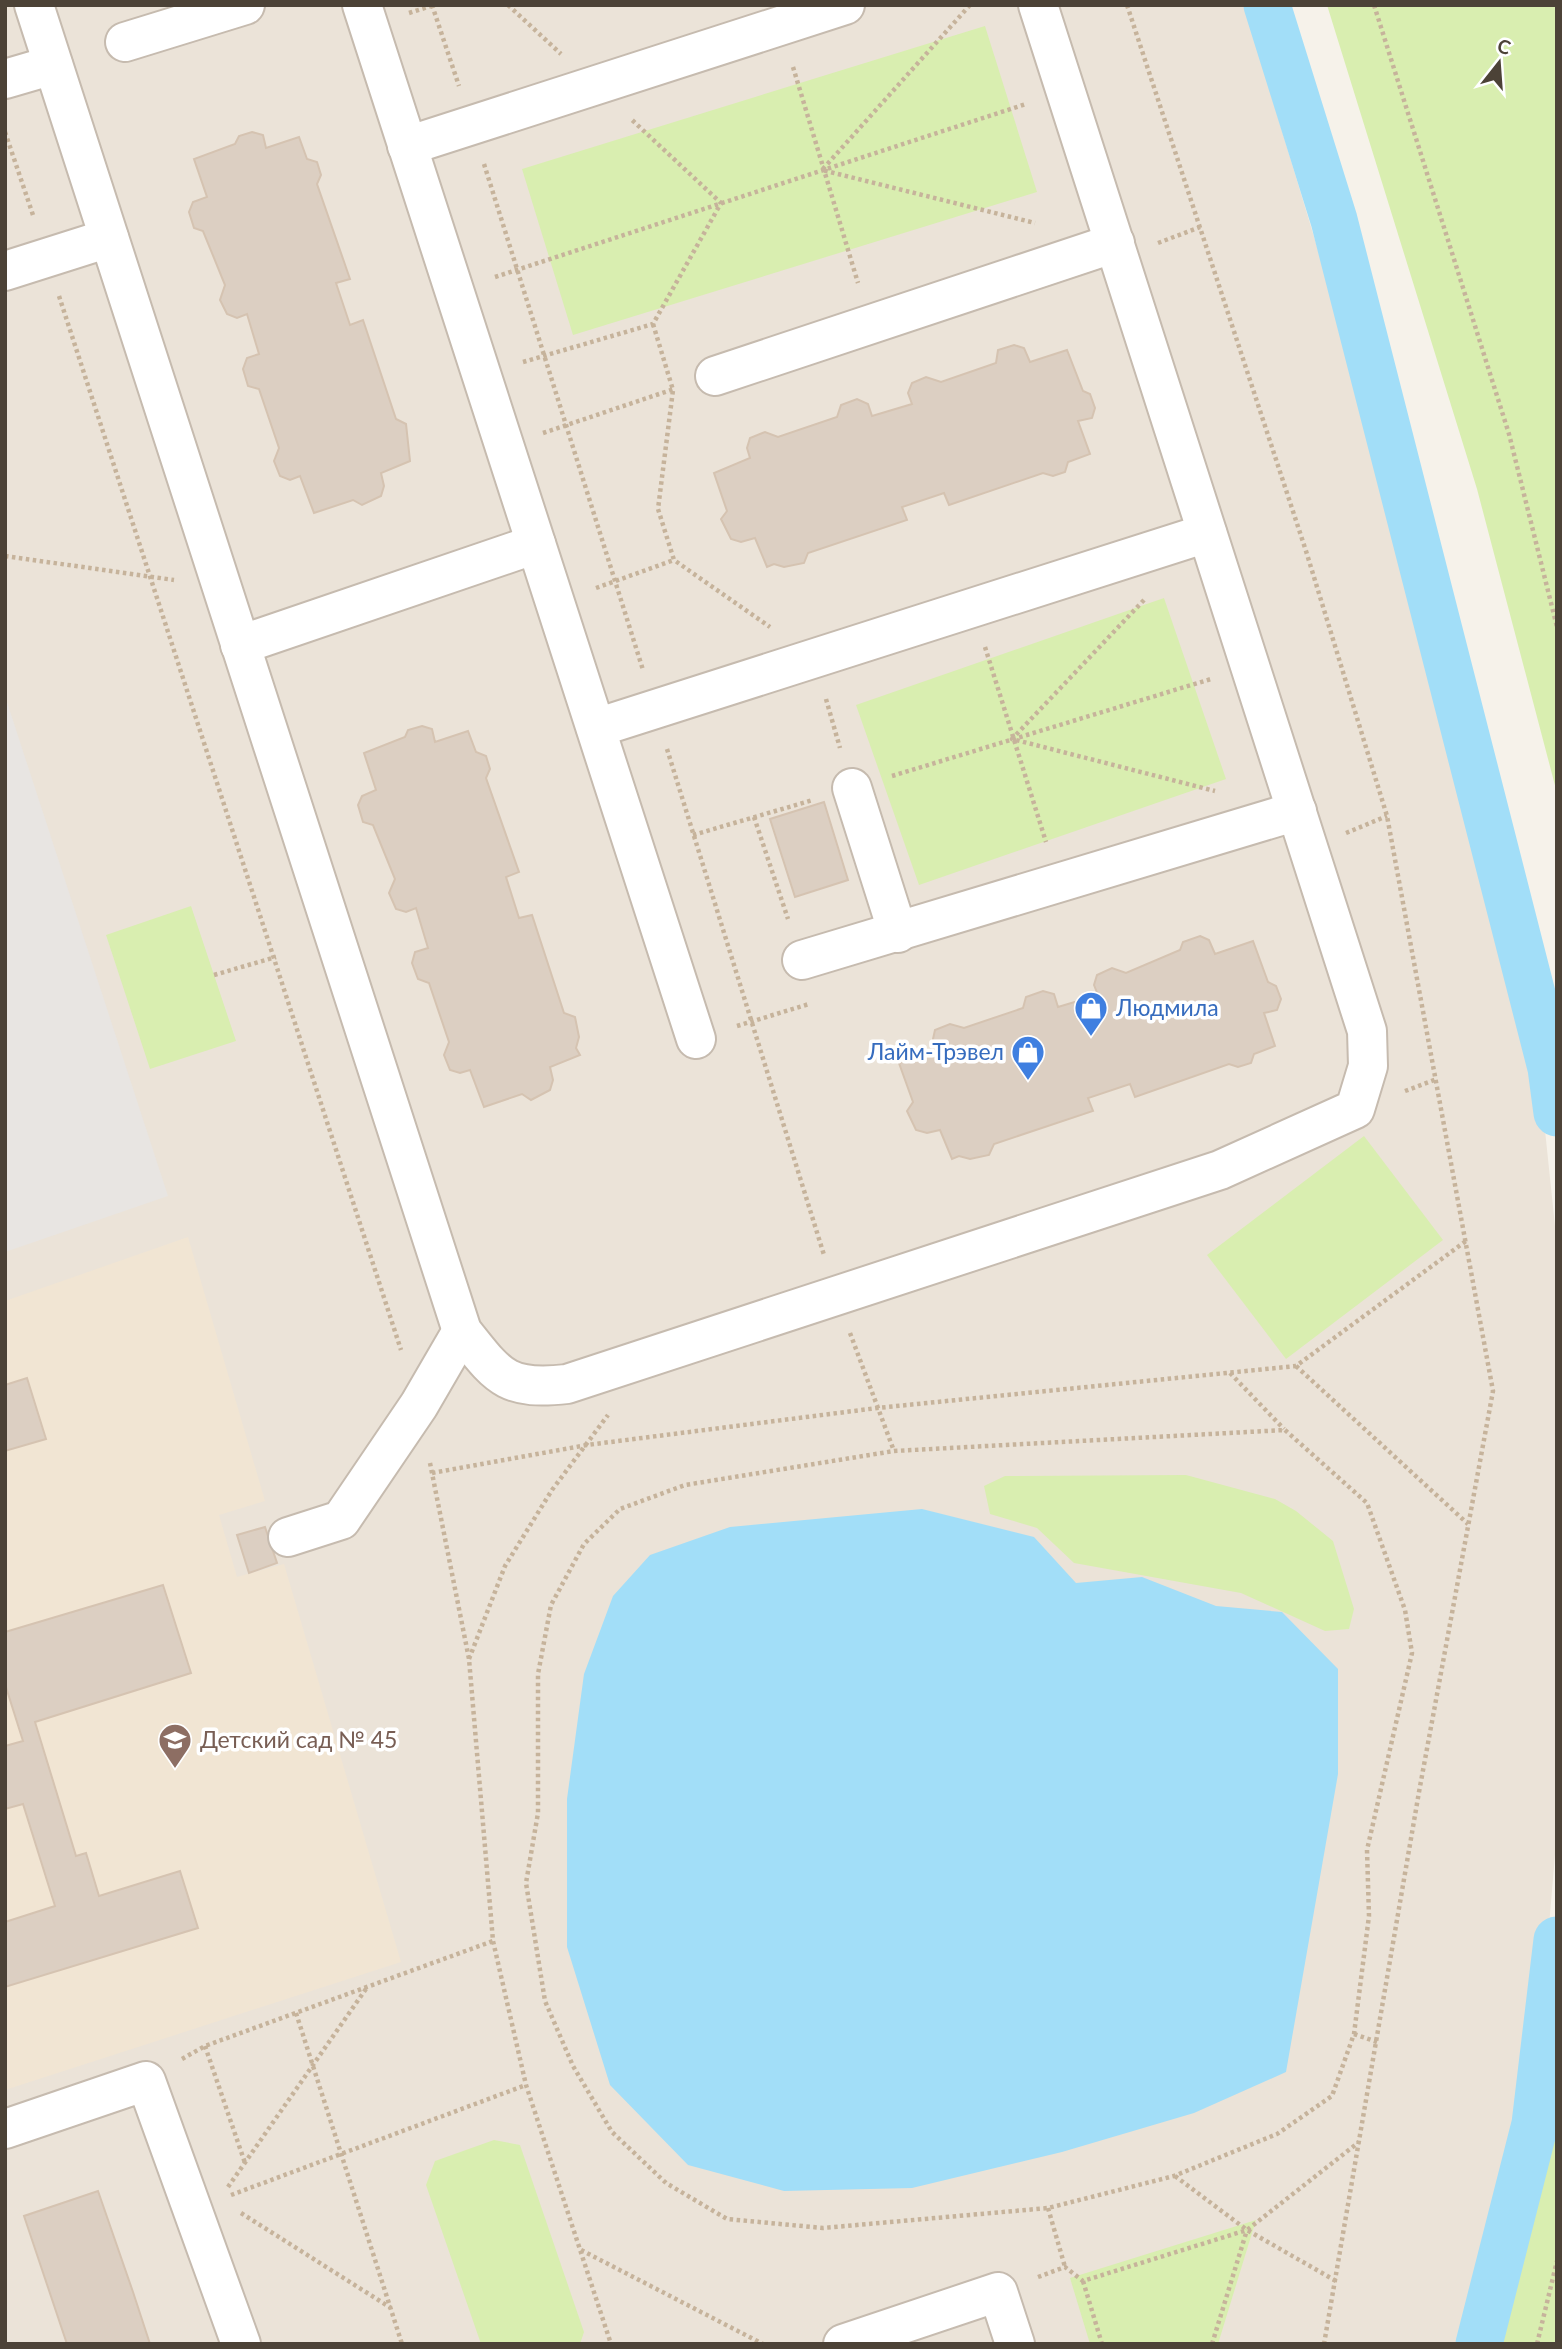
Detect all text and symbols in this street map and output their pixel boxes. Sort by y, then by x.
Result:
north arrow [1464,28,1534,98]
text: С [1495,33,1514,59]
shop icon: Людмила [1072,989,1110,1038]
place label: Людмила [1115,993,1219,1021]
shop icon: Лайм-Трэвел [1009,1033,1047,1082]
place label: Лайм-Трэвел [867,1037,1004,1065]
school or university icon: Детский сад № 45 [156,1721,194,1770]
place label: Детский сад № 45 [200,1725,397,1753]

